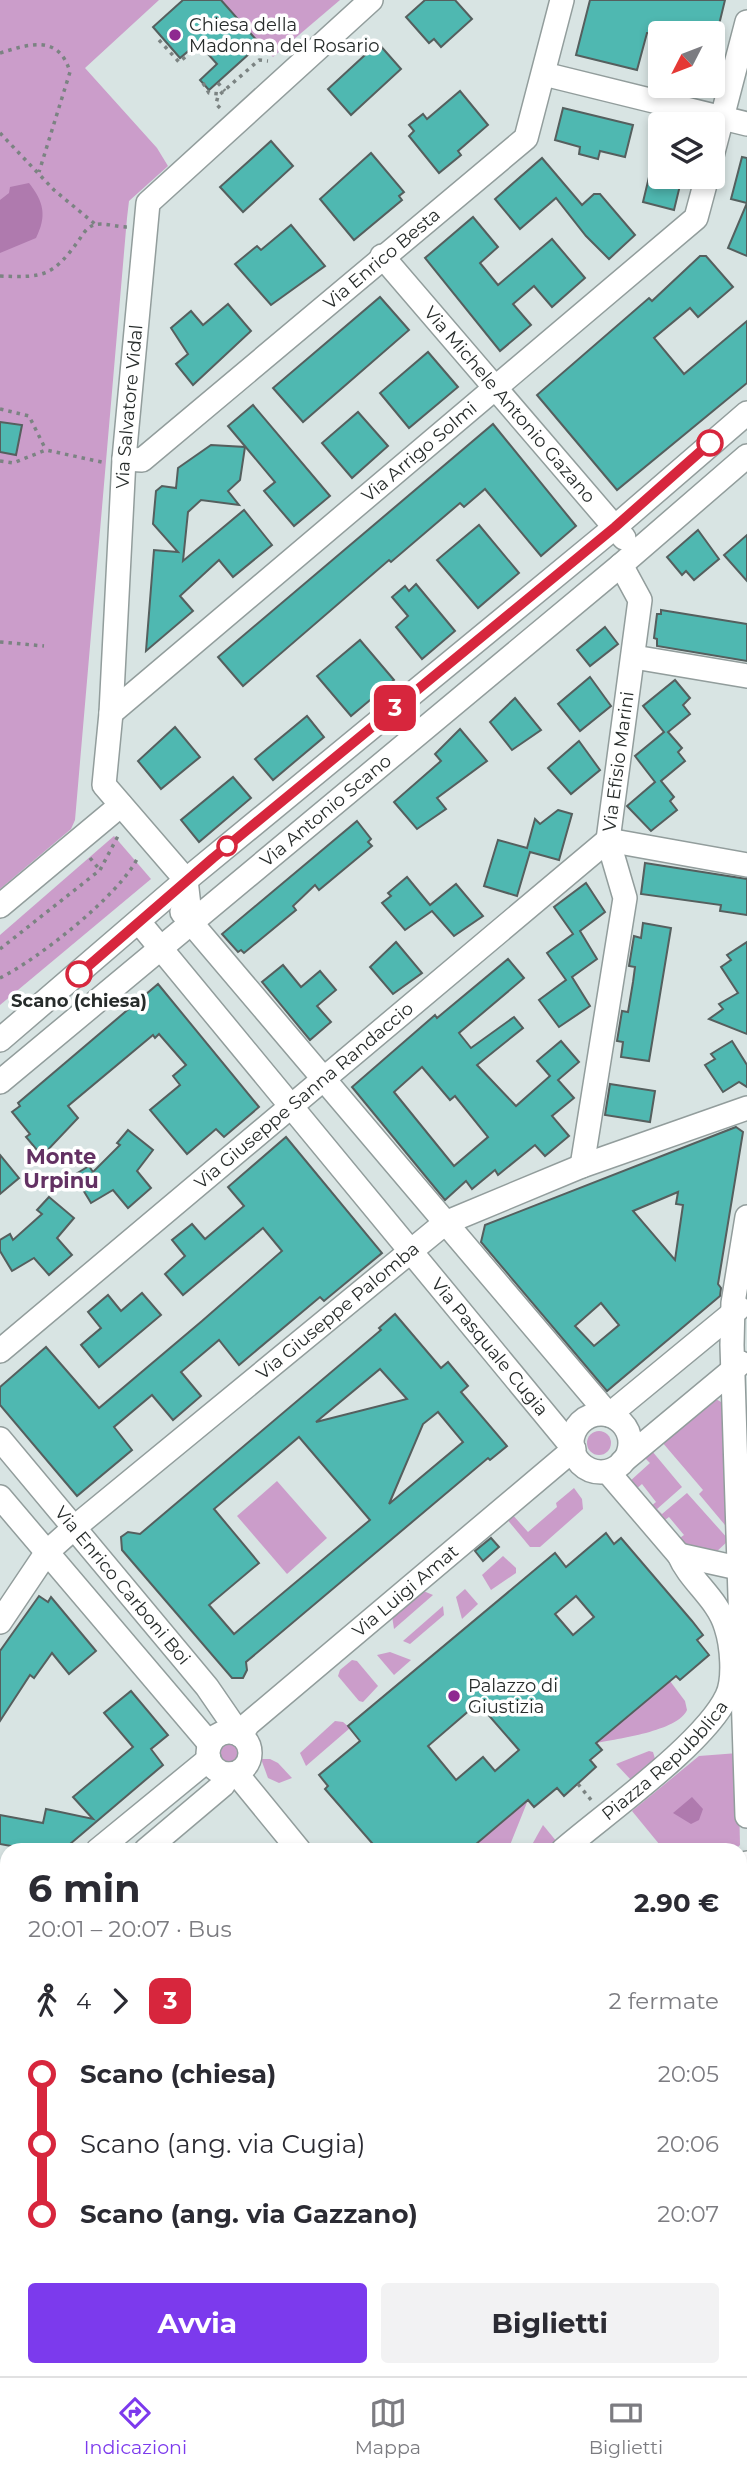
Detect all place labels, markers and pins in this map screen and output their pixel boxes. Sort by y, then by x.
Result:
place label: Chiesa della Madonna del Rosario [189,14,380,57]
marker: Chiesa della Madonna del Rosario [167,27,183,43]
unlabelled marker [697,430,723,456]
unlabelled marker [217,836,237,856]
marker: Scano (chiesa) [66,961,92,987]
place label: Scano (chiesa) [11,990,147,1012]
place label: Palazzo di Giustizia [468,1675,558,1718]
marker: Palazzo di Giustizia [446,1688,462,1704]

